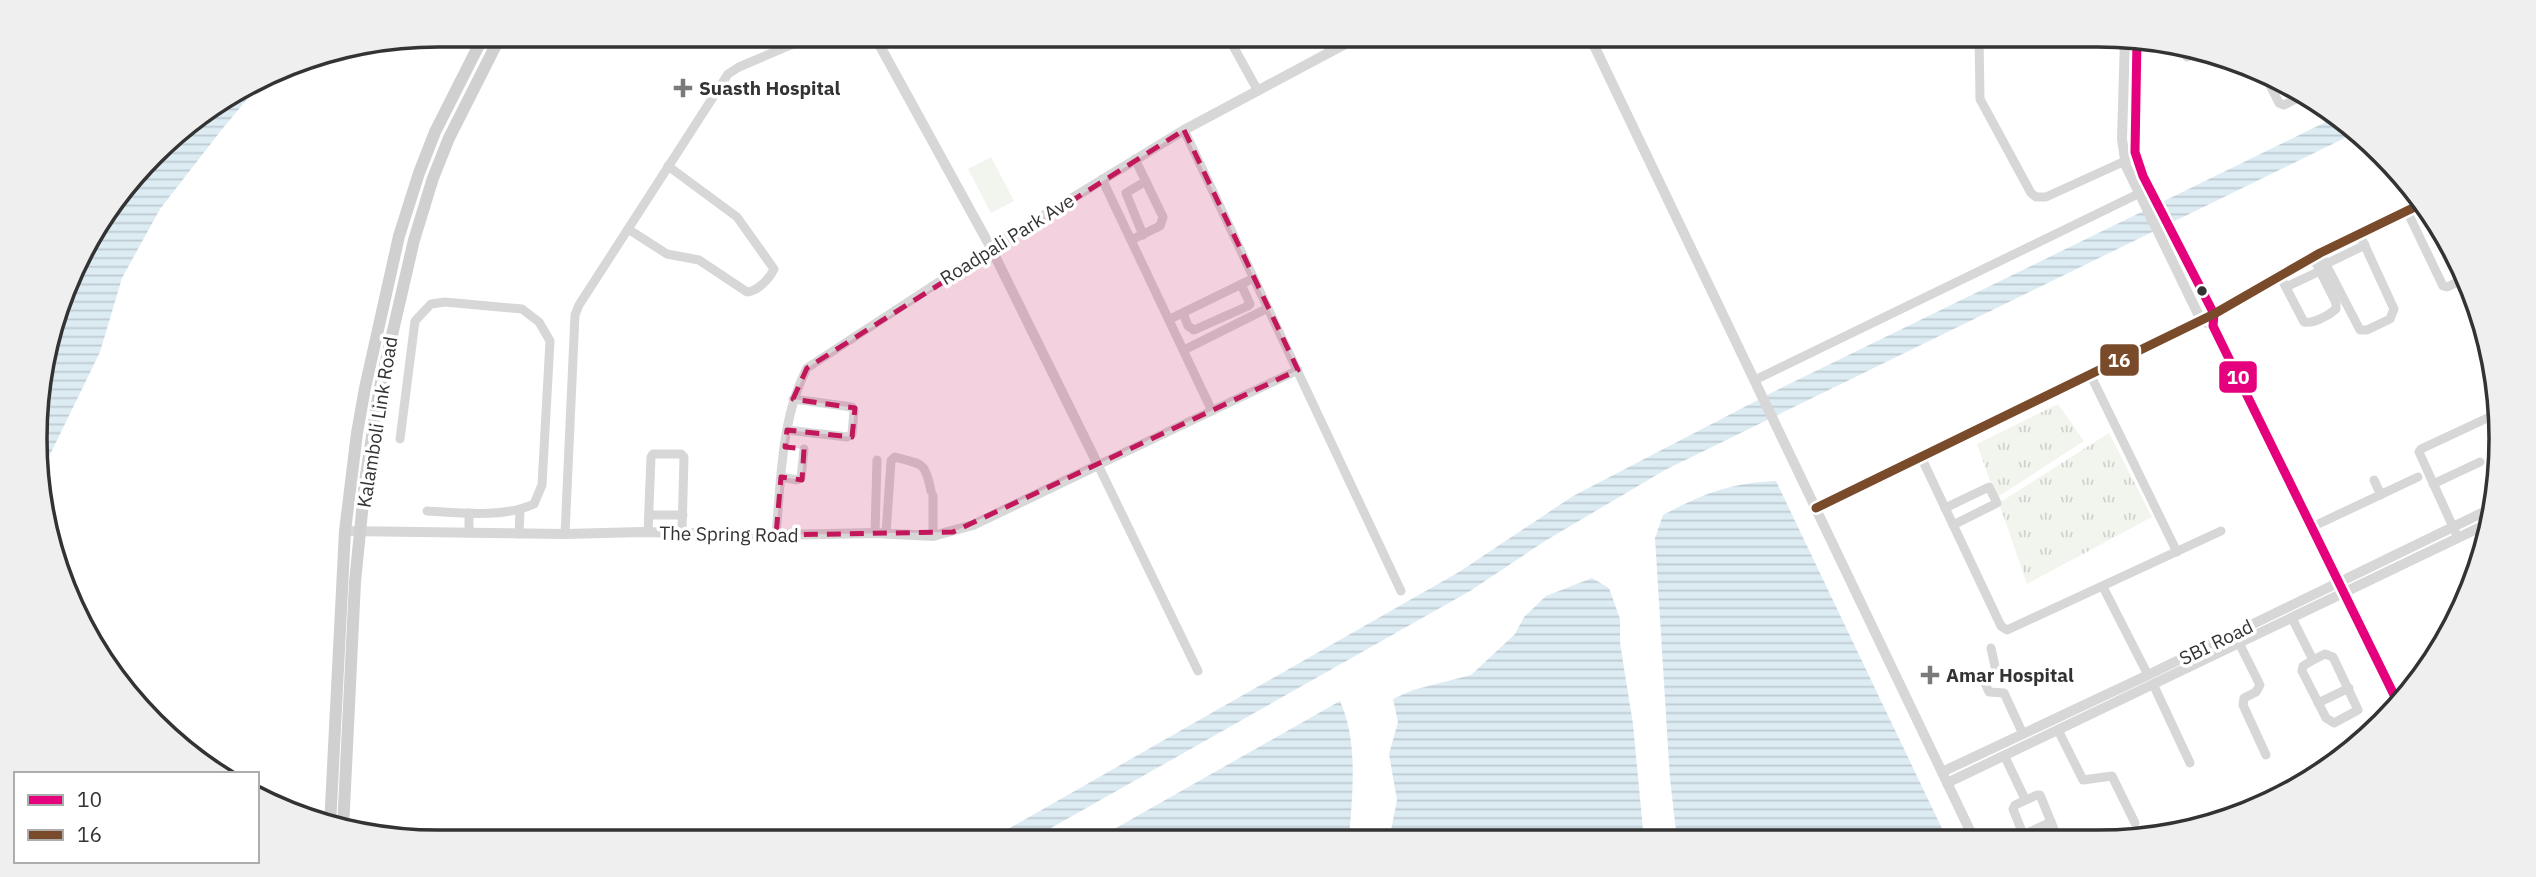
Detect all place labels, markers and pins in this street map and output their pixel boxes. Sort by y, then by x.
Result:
place label: Suasth Hospital [699,76,841,100]
marker: Suasth Hospital [673,78,693,98]
unlabelled marker [2195,284,2209,298]
place label: Amar Hospital [1946,663,2074,687]
marker: Amar Hospital [1920,665,1940,685]

